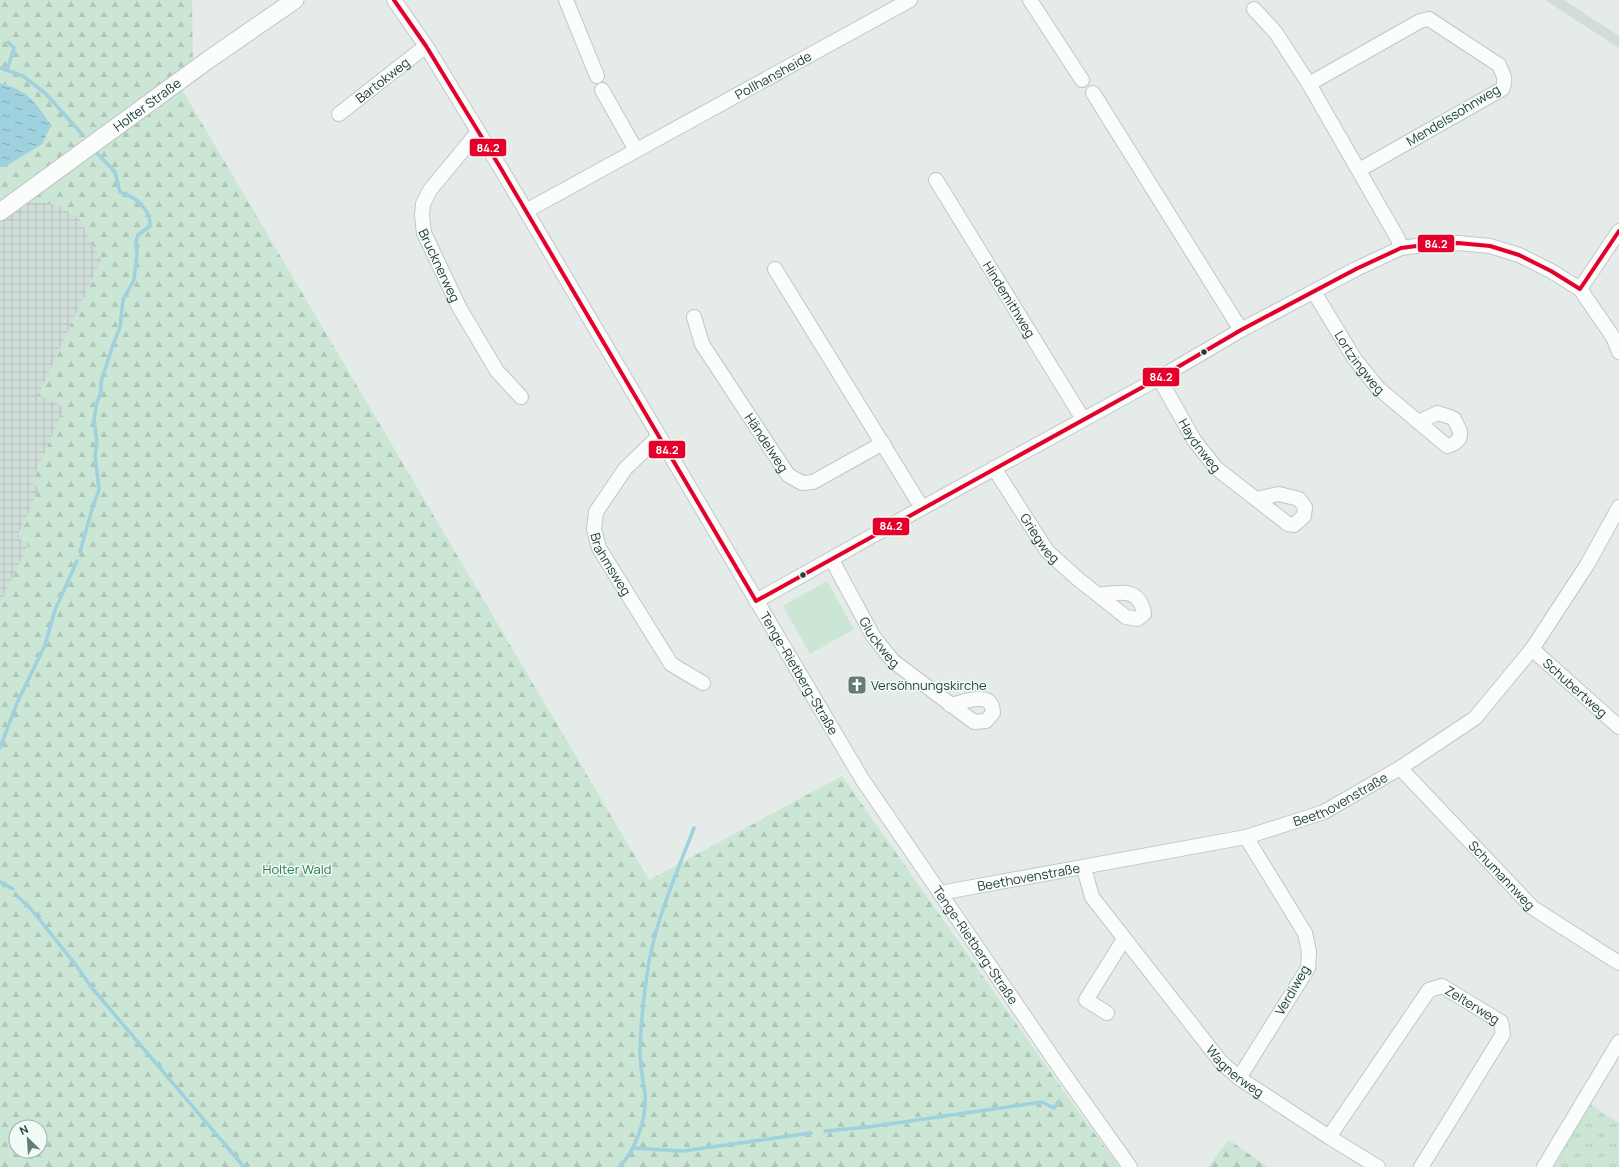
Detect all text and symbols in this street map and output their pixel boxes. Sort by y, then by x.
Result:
street label: Pollhansheide [732,47,815,104]
street label: Bartokweg [352,53,413,107]
street label: Holter Straße [109,74,185,135]
street label: Mendelssohnweg [1403,80,1503,150]
line badge: 84.2 [469,138,507,157]
text: 84.2 [476,140,500,155]
street label: Brucknerweg [414,226,464,305]
line badge: 84.2 [1417,234,1455,253]
text: 84.2 [1424,236,1448,251]
street label: Hindemithweg [979,258,1040,341]
street label: Lortzingweg [1330,327,1388,399]
unlabelled marker [1199,347,1209,357]
line badge: 84.2 [1142,367,1180,387]
text: 84.2 [1149,369,1173,384]
street label: Händelweg [741,409,793,476]
street label: Haydnweg [1175,415,1225,476]
line badge: 84.2 [648,440,686,459]
text: 84.2 [655,442,679,457]
street label: Griegweg [1016,510,1064,567]
line badge: 84.2 [872,517,910,536]
text: 84.2 [879,518,903,533]
street label: Brahmsweg [586,531,635,599]
unlabelled marker [798,570,808,580]
street label: Tenge-Rietberg-Straße [756,608,843,738]
street label: Gluckweg [855,614,903,672]
street label: Schubertweg [1539,654,1611,721]
church icon: Versöhnungskirche [846,674,868,696]
place label: Versöhnungskirche [871,676,987,694]
street label: Beethovenstraße [1291,768,1391,830]
street label: Schumannweg [1465,837,1539,914]
street label: Beethovenstraße [976,858,1082,895]
park label: Holter Wald [263,860,332,878]
street label: Tenge-Rietberg-Straße [929,882,1023,1008]
street label: Verdiweg [1270,962,1314,1018]
street label: Zelterweg [1442,981,1503,1028]
street label: Wagnerweg [1202,1041,1267,1101]
north arrow [8,1119,48,1159]
text: N [17,1121,30,1138]

